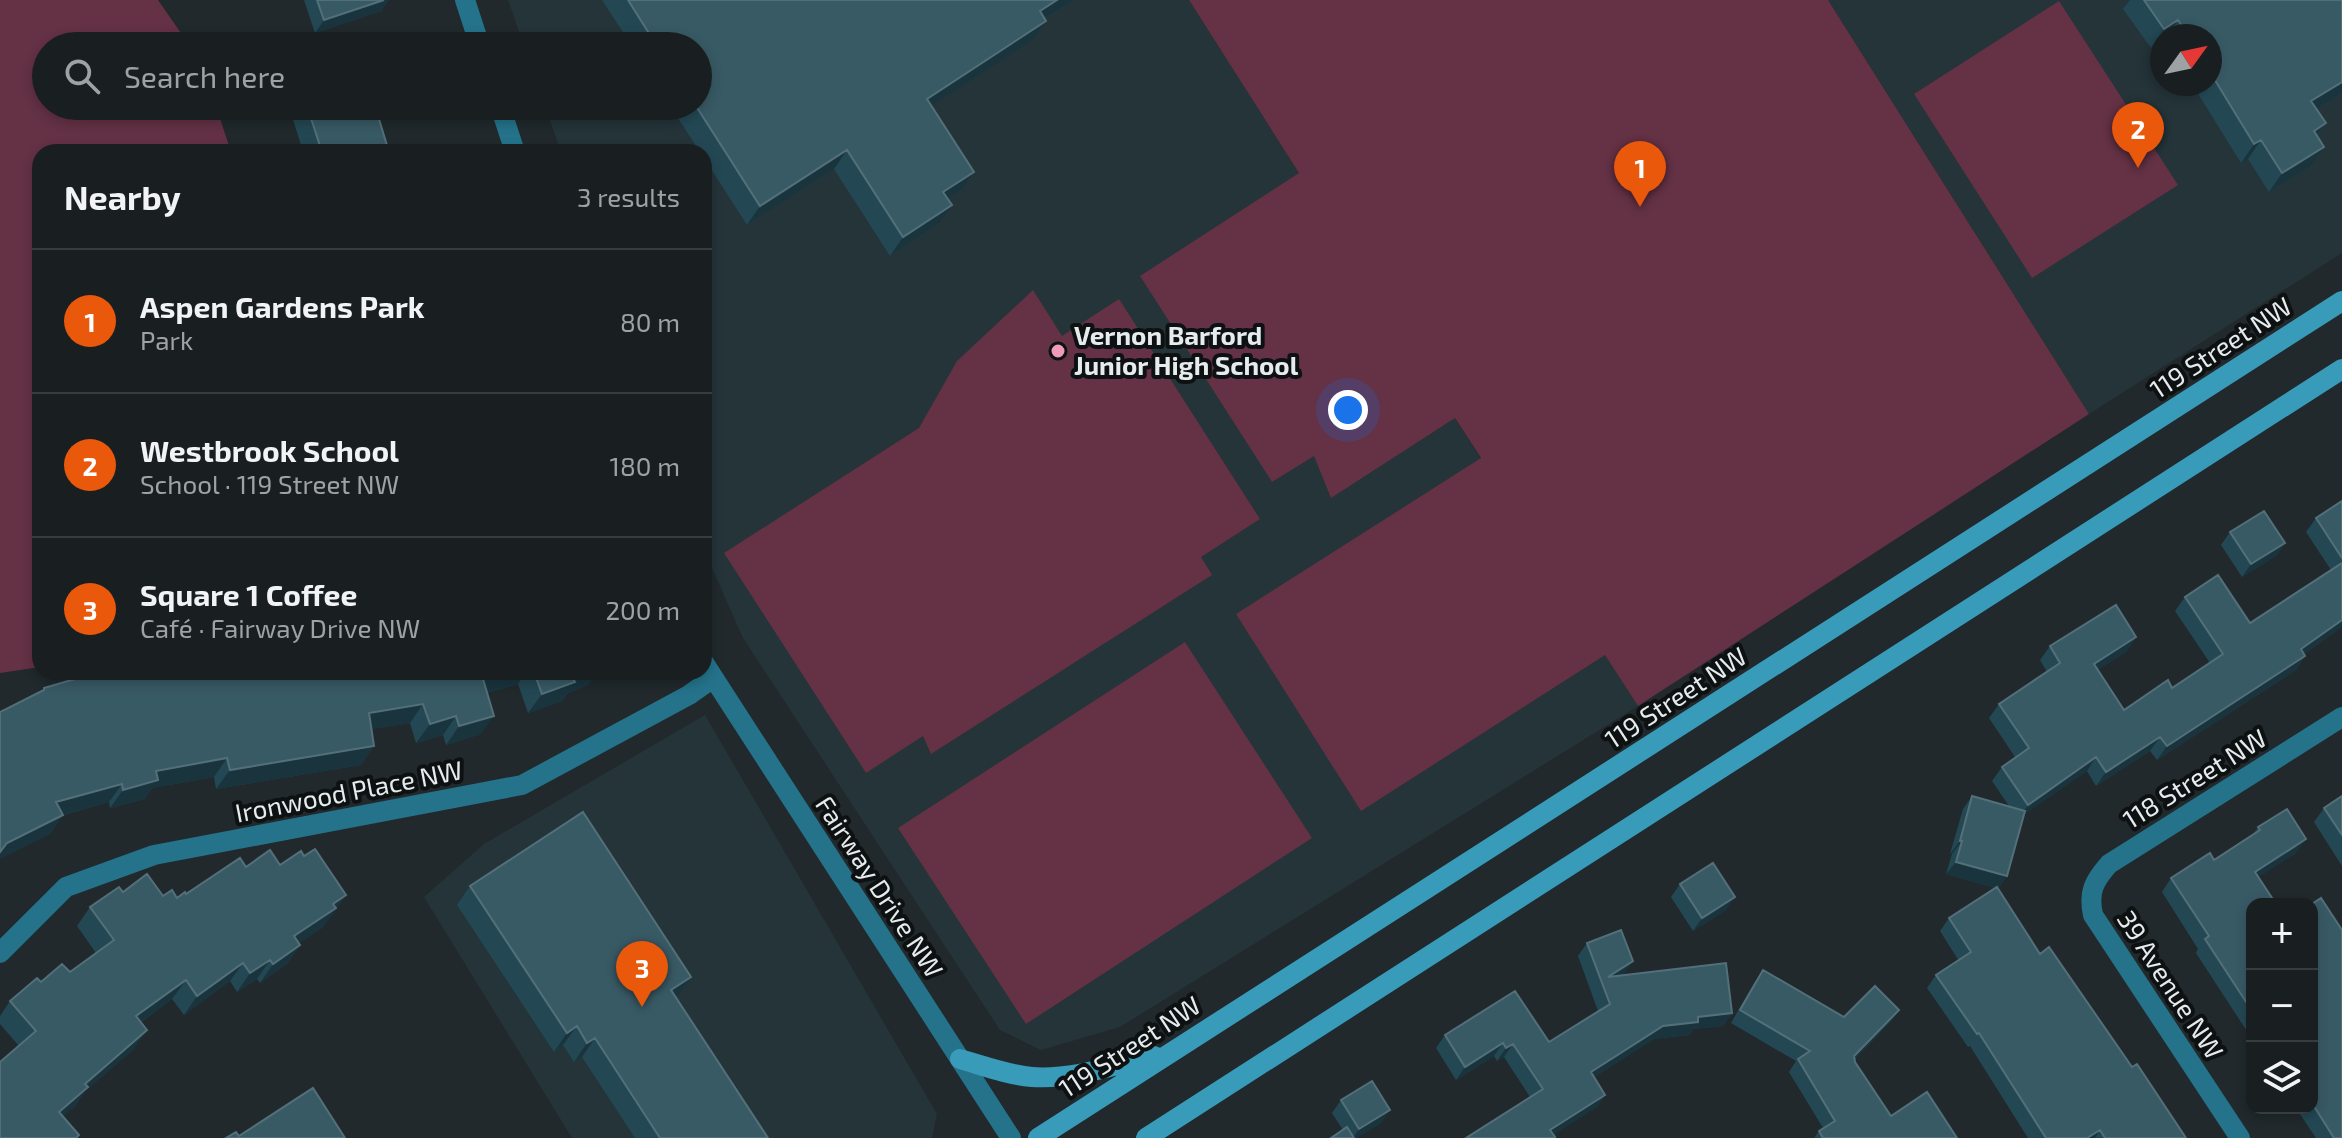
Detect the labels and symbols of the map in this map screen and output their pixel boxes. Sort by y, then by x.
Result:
north arrow [2150,24,2222,96]
pin: 2 [2112,102,2164,168]
pin: 1 [1614,141,1666,207]
street label: 119 Street NW [2144,290,2297,404]
place label: Vernon Barford Junior High School [1074,319,1299,380]
marker: Vernon Barford Junior High School [1049,342,1067,360]
your location [1328,390,1368,430]
street label: 119 Street NW [1599,640,1752,754]
street label: 118 Street NW [2117,721,2272,834]
street label: Ironwood Place NW [232,753,465,828]
street label: Fairway Drive NW [810,790,950,983]
street label: 39 Avenue NW [2112,904,2231,1064]
pin: 3 [616,941,668,1007]
street label: 119 Street NW [1053,989,1206,1103]

